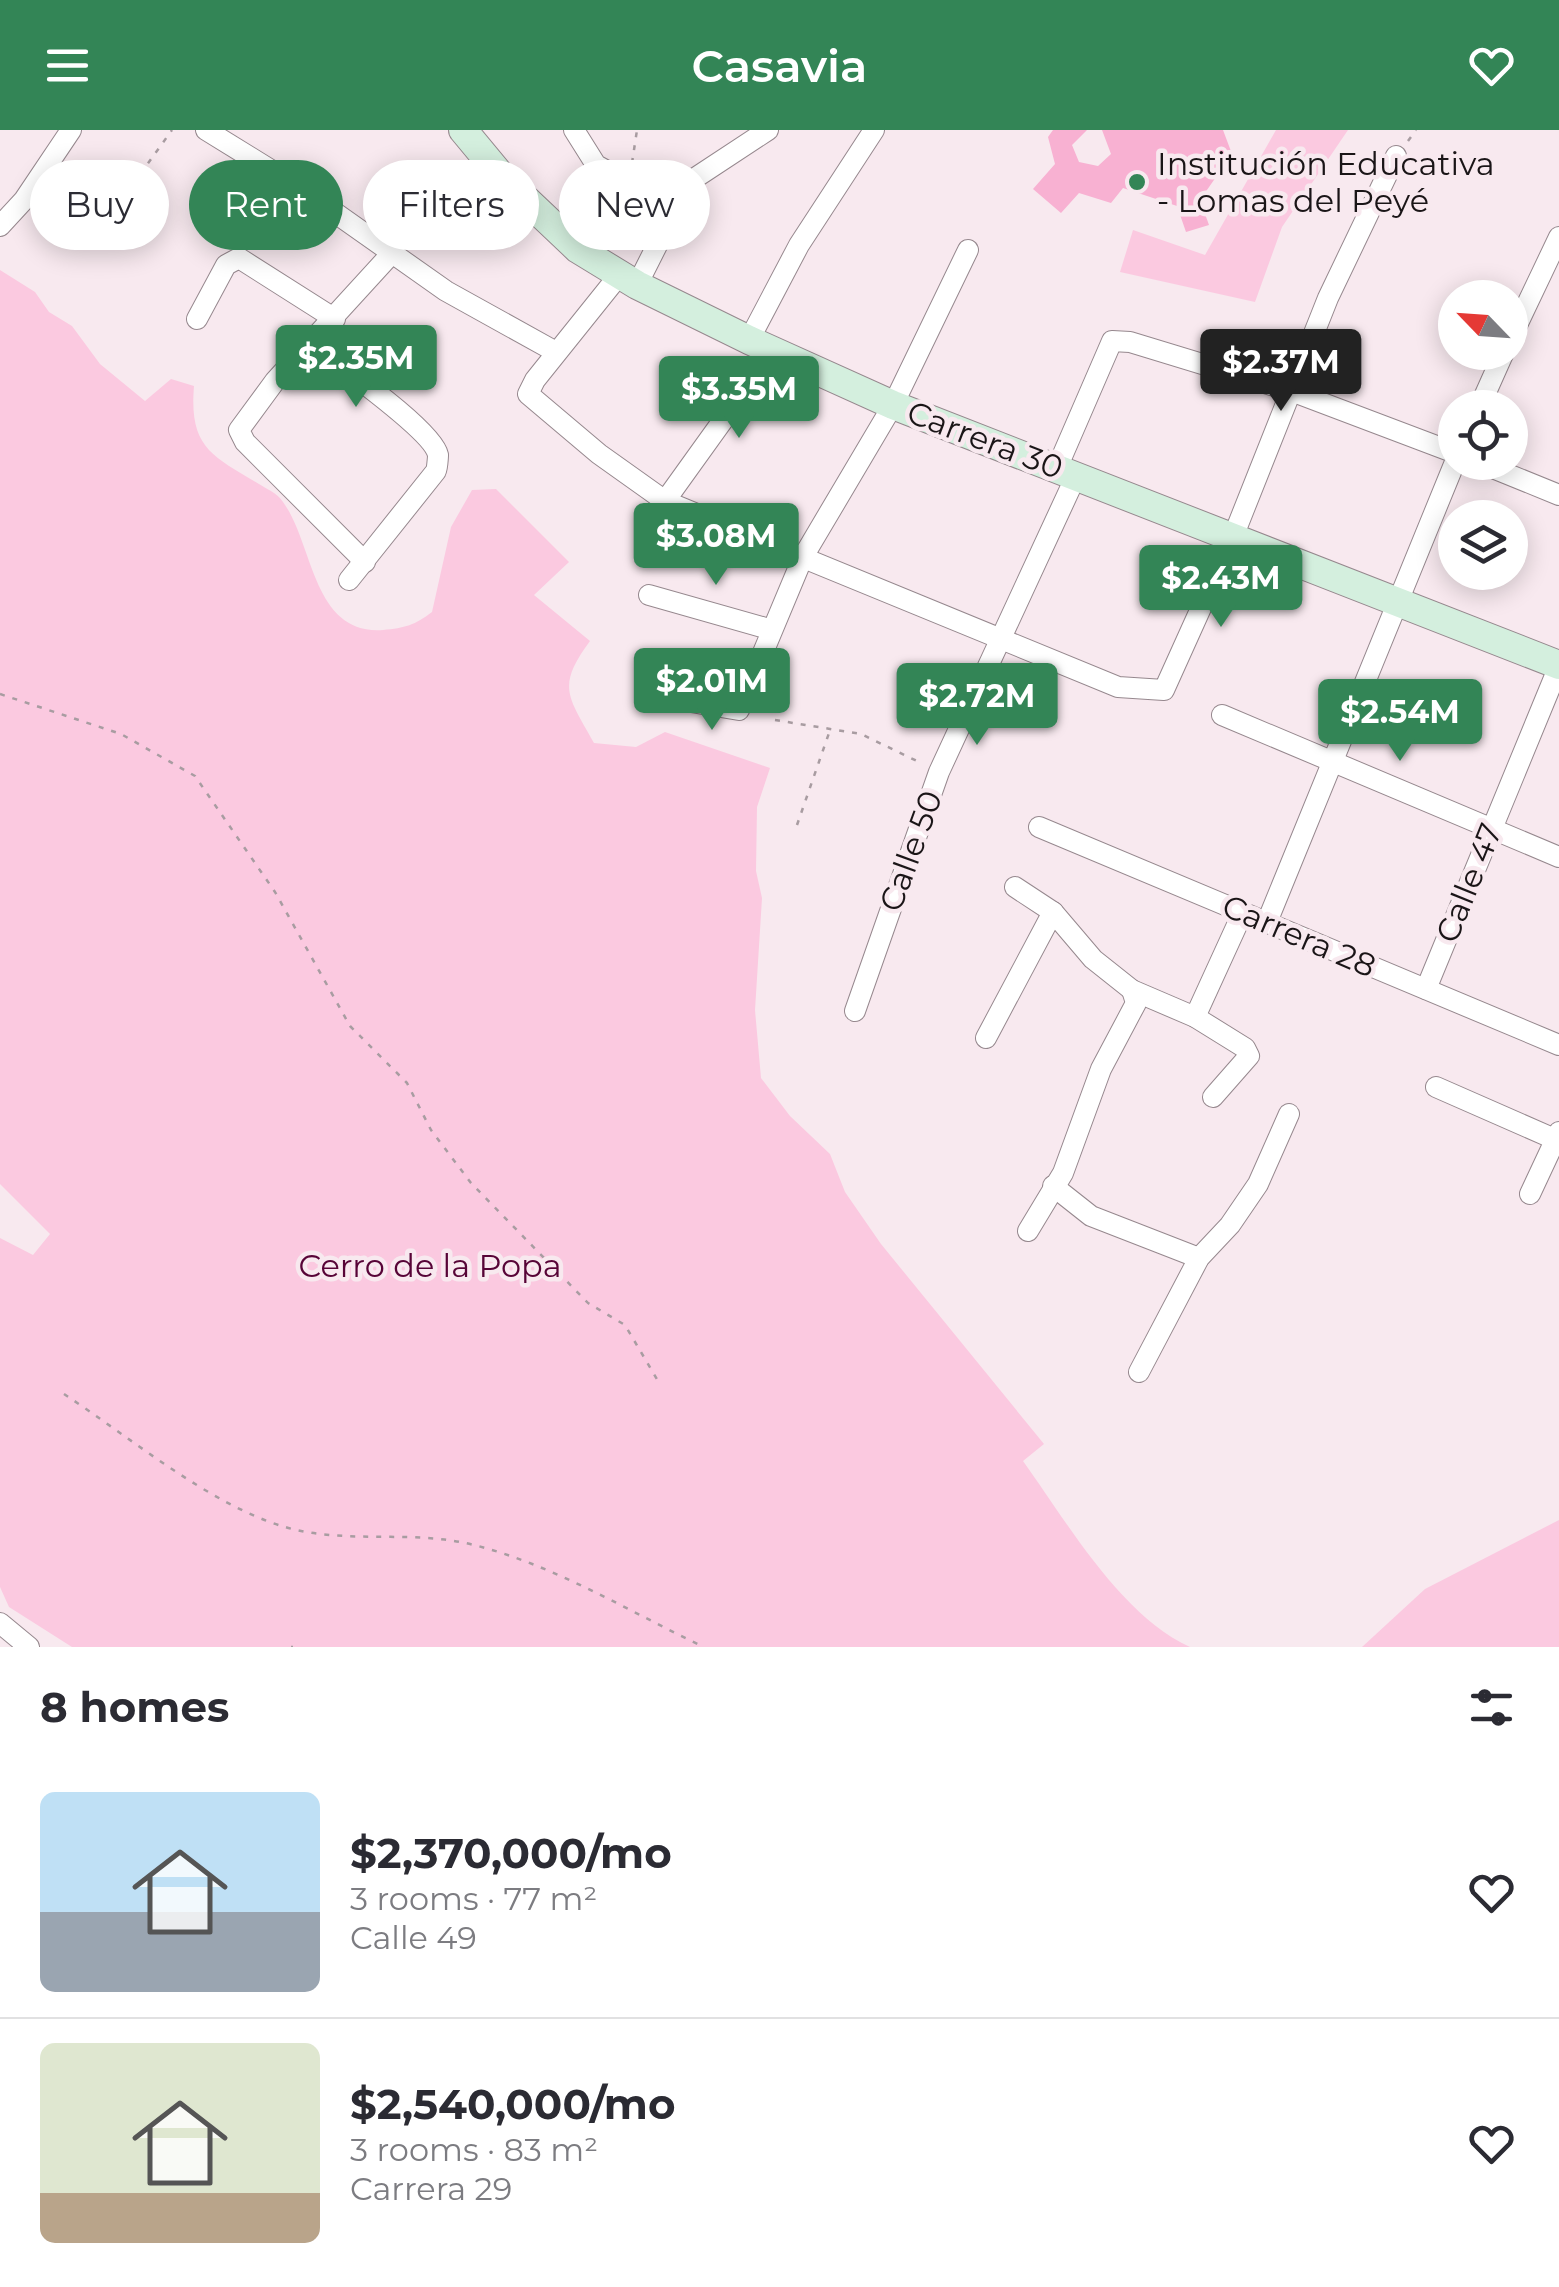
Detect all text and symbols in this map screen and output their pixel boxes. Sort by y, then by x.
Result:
icon: menu [40,38,95,93]
text: Casavia [692,38,867,93]
icon: heart [1464,38,1519,93]
place label: Institución Educativa - Lomas del Peyé [1157,144,1495,220]
chip: Buy [30,160,169,250]
chip: Rent [189,160,343,250]
chip: Filters [363,160,539,250]
chip: New [559,160,710,250]
marker: Institución Educativa - Lomas del Peyé [1126,171,1148,193]
north arrow [1438,280,1528,370]
map controls [1438,280,1528,590]
pin: $2.35M [275,325,437,410]
pin: $2.37M [1200,329,1362,414]
text: $2.35M [298,338,414,377]
text: $2.37M [1222,342,1340,381]
pin: $3.35M [658,356,820,441]
text: $3.35M [681,369,797,408]
button: locate [1438,390,1528,480]
street label: Carrera 30 [902,392,1069,487]
button: layers [1438,500,1528,590]
pin: $3.08M [635,503,797,588]
text: $3.08M [656,516,776,555]
pin: $2.43M [1140,545,1302,630]
text: $2.43M [1161,558,1281,597]
pin: $2.01M [631,648,793,733]
text: $2.01M [656,661,768,700]
pin: $2.72M [896,663,1058,748]
text: $2.72M [919,676,1035,715]
pin: $2.54M [1319,679,1481,764]
text: $2.54M [1340,692,1460,731]
street label: Calle 50 [871,785,950,916]
street label: Calle 47 [1427,818,1510,948]
street label: Carrera 28 [1217,886,1382,985]
park label: Cerro de la Popa [298,1246,562,1285]
icon: filters [1464,1680,1519,1735]
text: 8 homes [40,1681,229,1733]
text: $2,370,000/mo [350,1827,672,1879]
icon: home [120,1832,240,1952]
icon: heart [1464,1865,1519,1920]
text: 3 rooms · 77 m² [350,1879,597,1918]
text: Calle 49 [350,1918,477,1957]
text: $2,540,000/mo [350,2078,676,2130]
icon: home [120,2083,240,2203]
icon: heart [1464,2116,1519,2171]
text: 3 rooms · 83 m² [350,2130,598,2169]
text: Carrera 29 [350,2169,512,2208]

